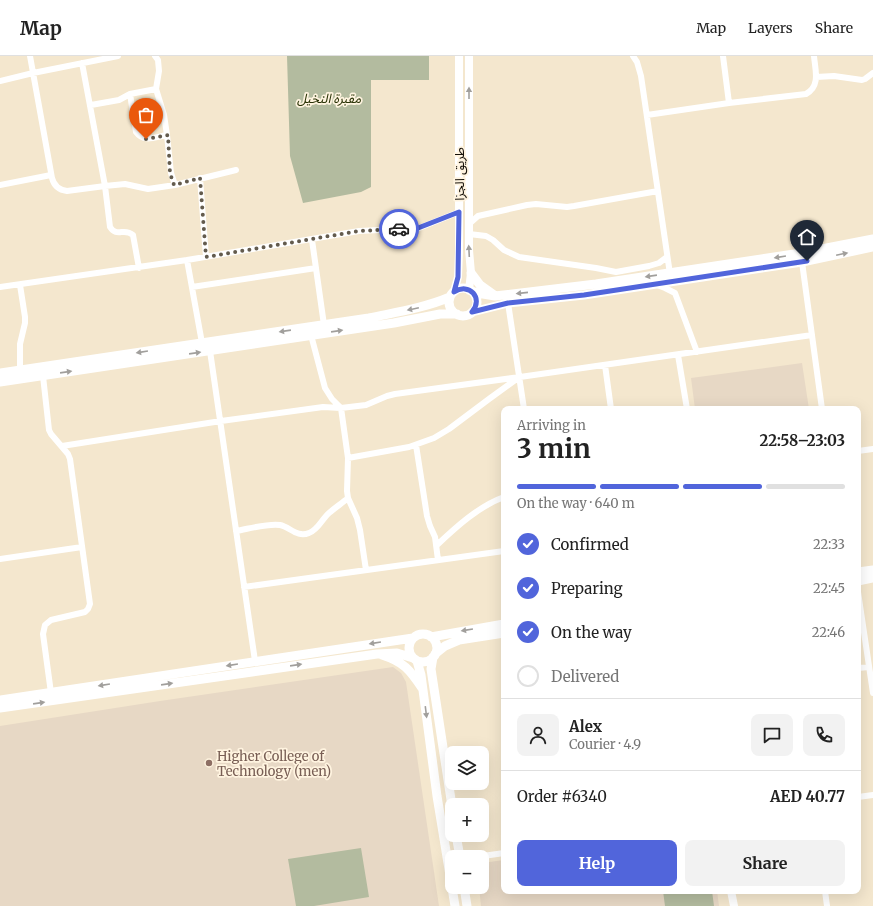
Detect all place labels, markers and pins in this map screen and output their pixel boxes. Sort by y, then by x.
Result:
pin [129,98,163,139]
pin [790,220,824,261]
place label: Higher College of Technology (men) [217,748,331,780]
marker: Higher College of Technology (men) [204,758,214,768]

